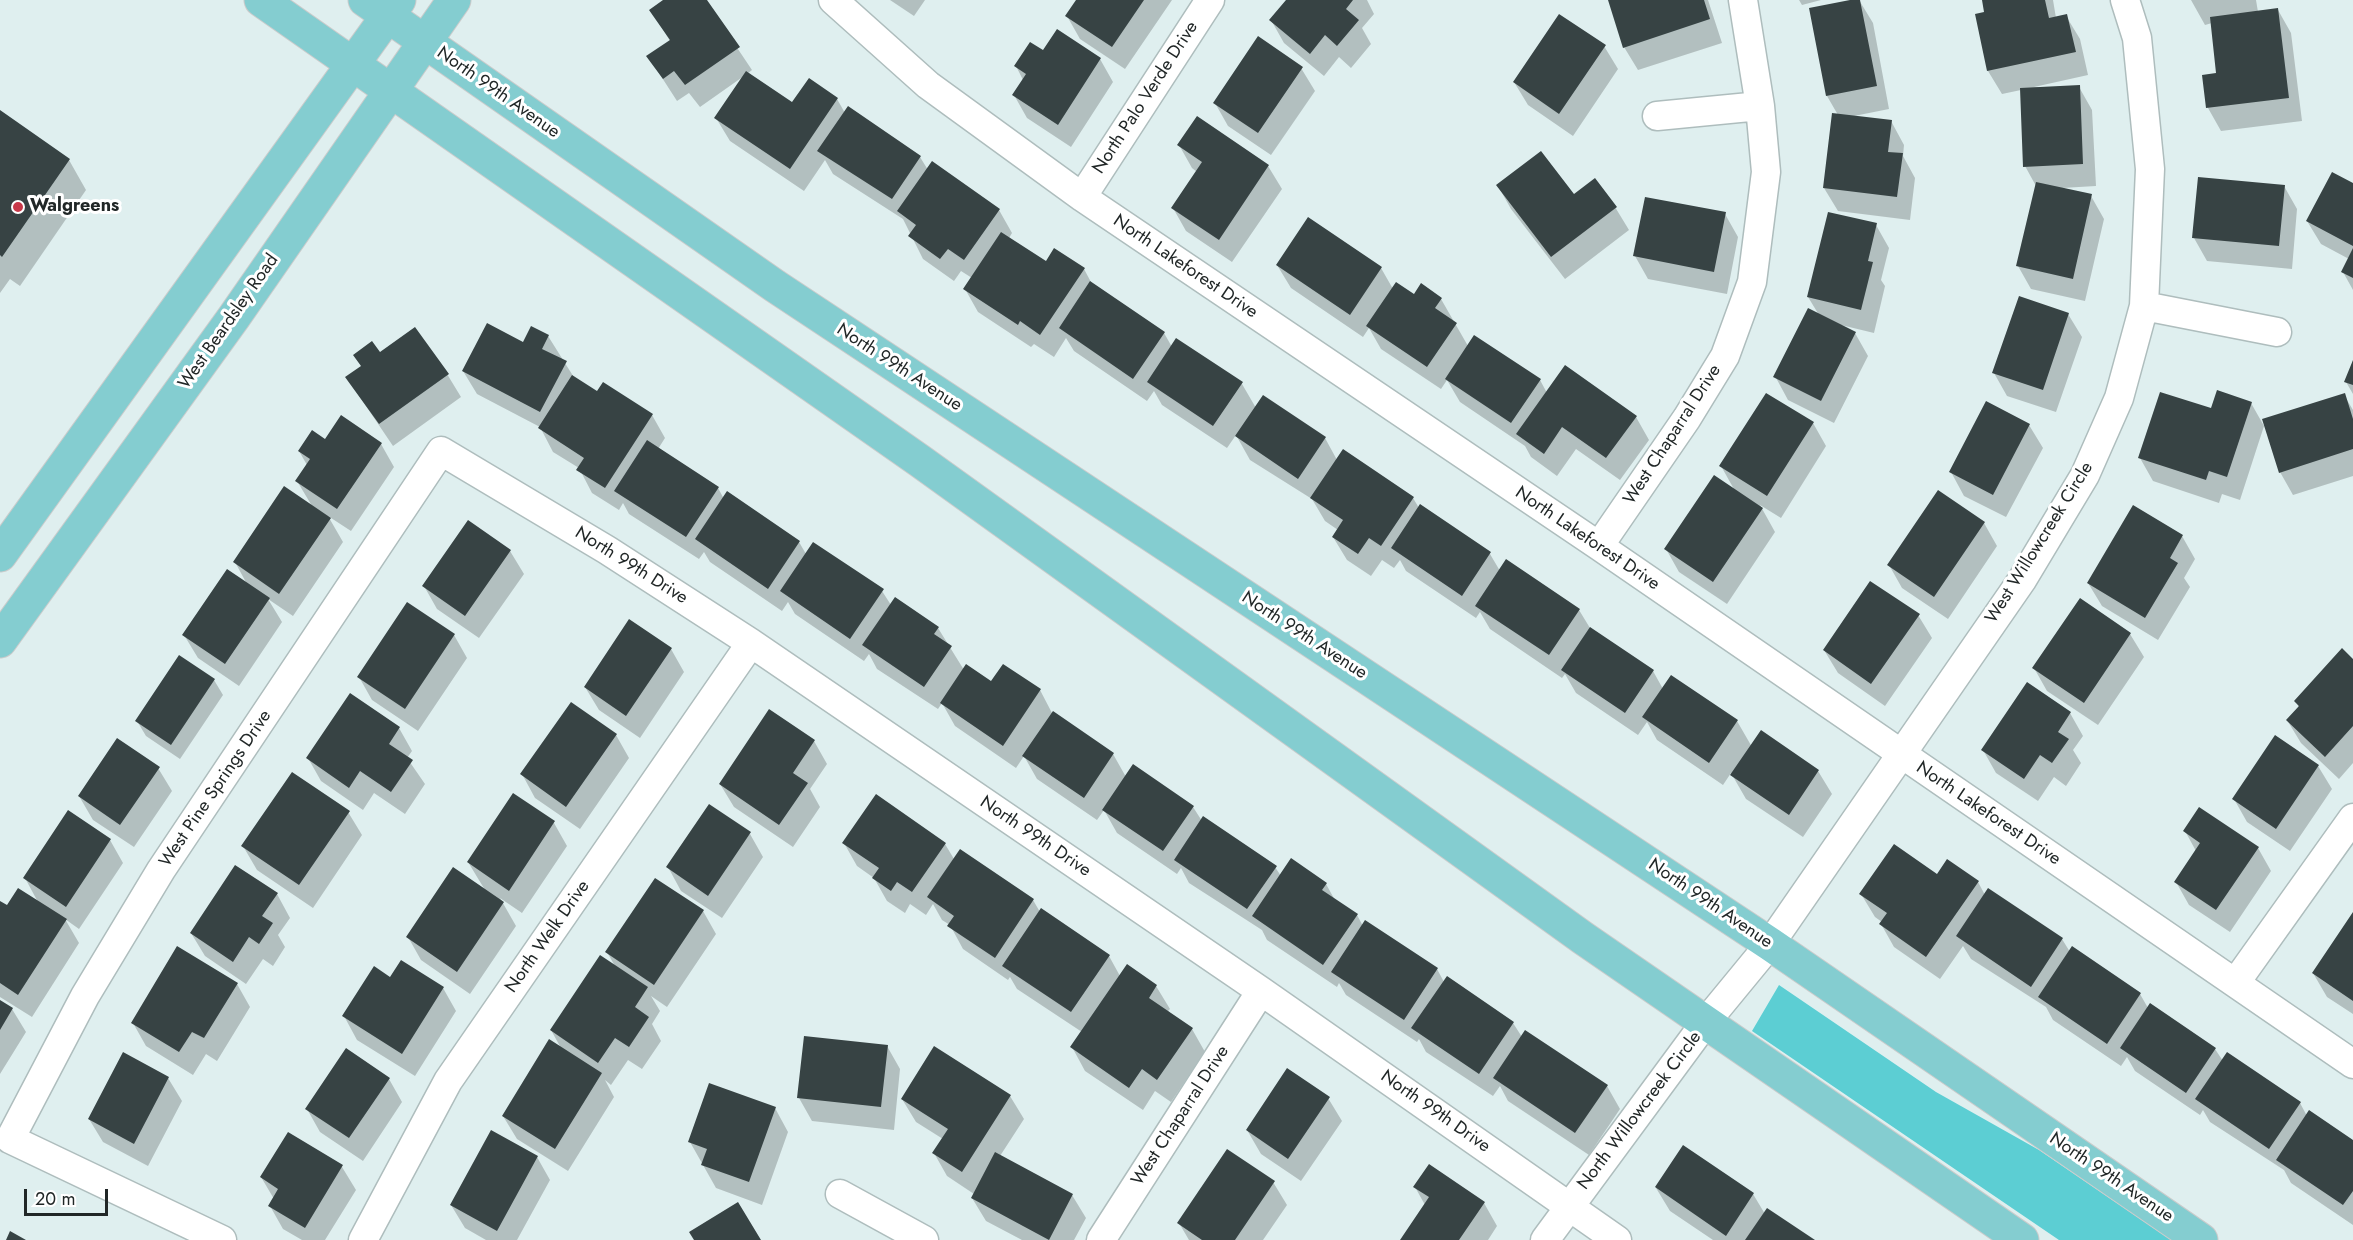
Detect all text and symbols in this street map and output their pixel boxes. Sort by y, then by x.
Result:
street label: North Palo Verde Drive [1089,18,1203,178]
street label: North 99th Avenue [432,43,564,143]
place label: Walgreens [30,196,119,218]
marker: Walgreens [11,200,25,214]
street label: North Lakeforest Drive [1109,211,1261,323]
street label: West Beardsley Road [174,250,284,394]
street label: North 99th Avenue [832,319,966,417]
street label: West Chaparral Drive [1620,361,1726,509]
street label: West Willowcreek Circle [1981,458,2099,628]
street label: North Lakeforest Drive [1511,483,1663,595]
street label: North 99th Drive [571,523,691,609]
street label: North 99th Avenue [1237,587,1371,685]
street label: West Pine Springs Drive [155,706,277,872]
street label: North Lakeforest Drive [1912,758,2064,870]
street label: North 99th Drive [975,792,1095,882]
street label: North 99th Avenue [1644,854,1776,954]
street label: North Welk Drive [501,877,595,997]
street label: North Willowcreek Circle [1573,1028,1707,1194]
street label: West Chaparral Drive [1128,1042,1234,1190]
street label: North 99th Drive [1376,1066,1494,1158]
street label: North 99th Avenue [2045,1128,2177,1228]
scale bar [27,1177,111,1215]
text: 20 m [35,1186,75,1212]

